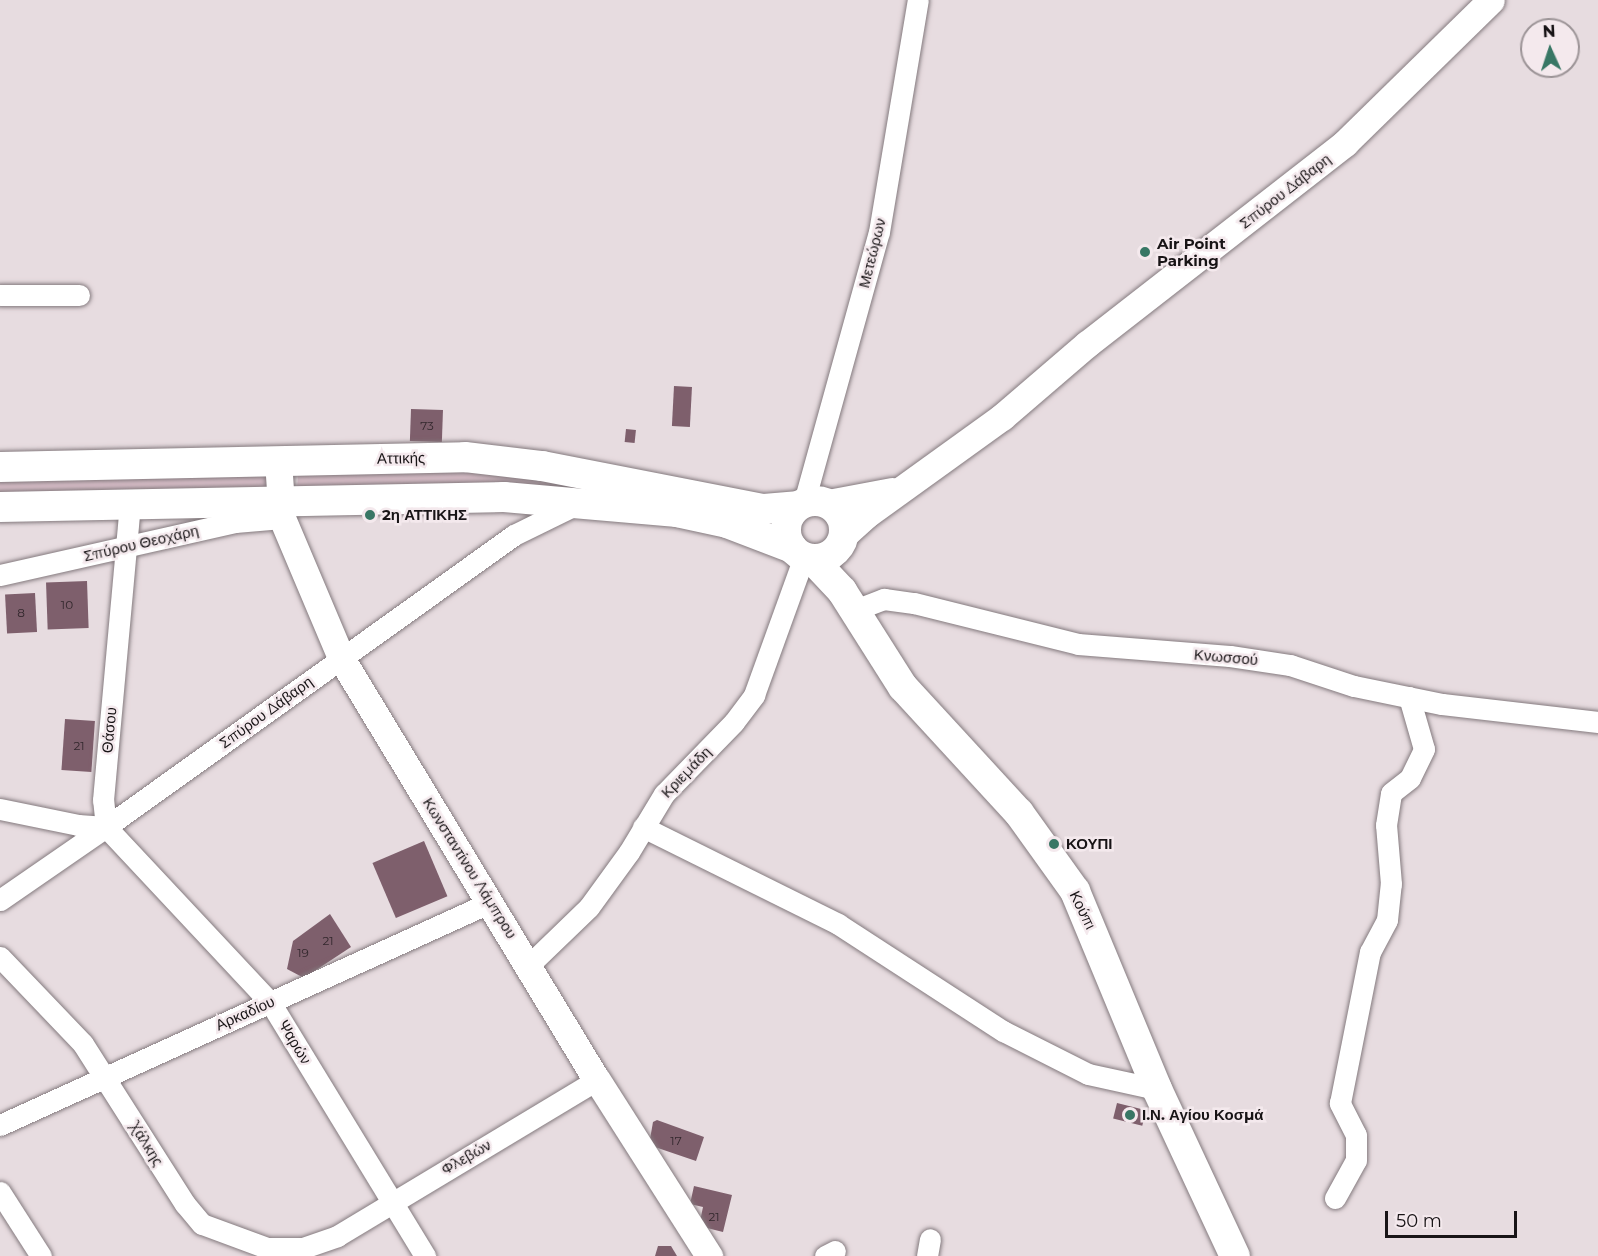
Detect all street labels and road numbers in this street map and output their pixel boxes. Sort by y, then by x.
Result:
street label: Σπύρου Δάβαρη [1236,150,1334,232]
street label: Μετεώρων [855,216,889,290]
street label: Αττικής [377,449,425,467]
street label: Σπύρου Θεοχάρη [82,521,200,565]
street label: Κνωσσού [1193,645,1259,669]
street label: Σπύρου Δάβαρη [216,672,316,752]
street label: Θάσου [98,706,120,754]
street label: Κριεμάδη [657,743,715,801]
street label: Κωνσταντίνου Λάμπρου [419,794,521,942]
street label: Κούπι [1066,888,1100,932]
street label: Αρκαδίου [213,992,277,1034]
street label: Ψαρών [275,1017,315,1067]
street label: Χάλκης [127,1119,167,1169]
street label: Φλεβών [438,1136,494,1178]

